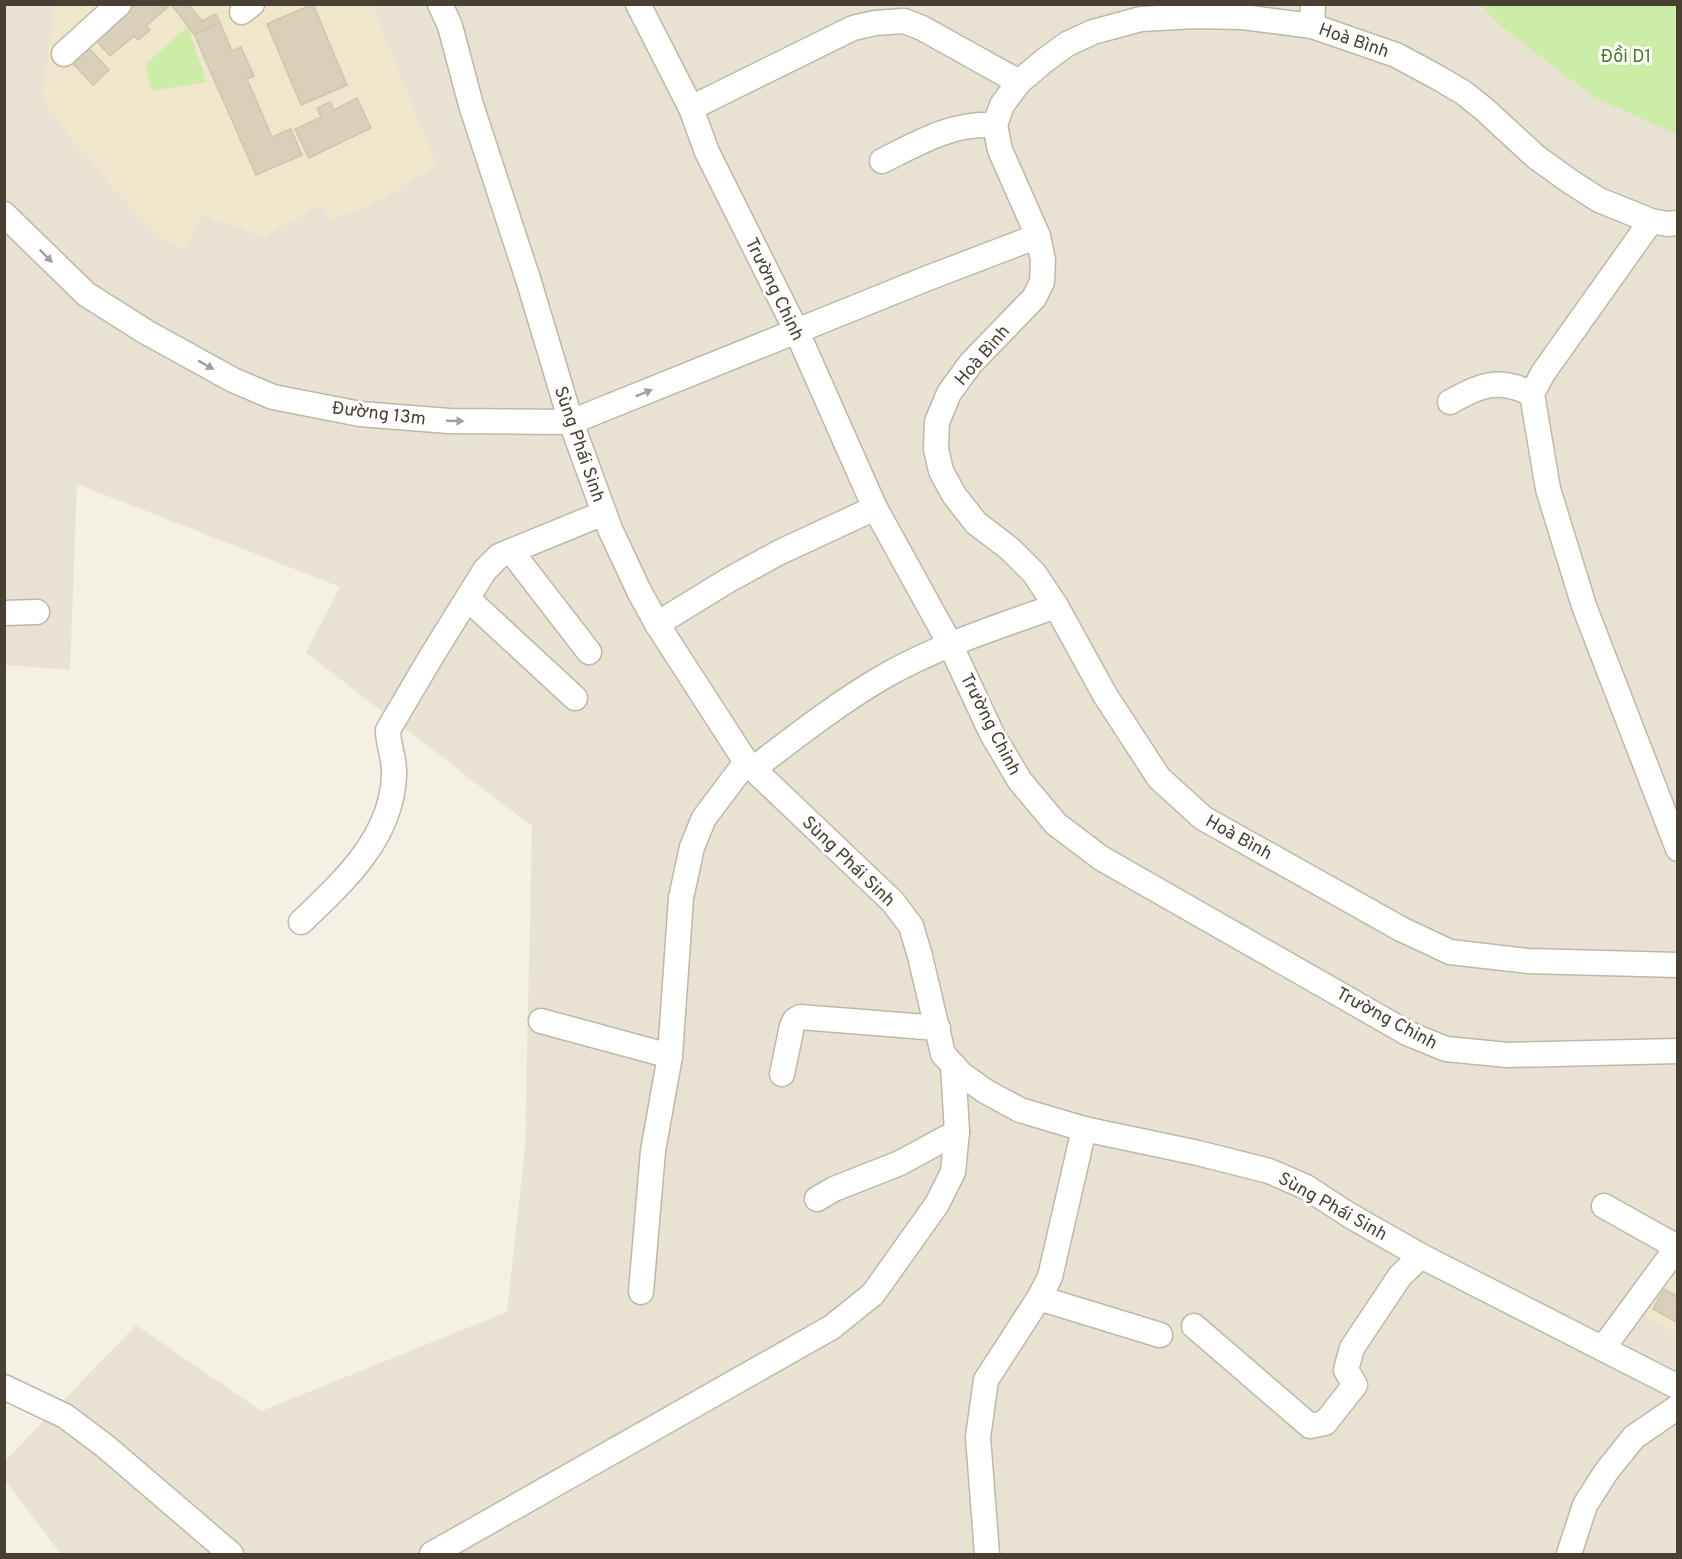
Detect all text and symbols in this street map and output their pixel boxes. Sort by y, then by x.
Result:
street label: Hoà Bình [1315,19,1392,64]
park label: Đồi D1 [1601,45,1651,69]
street label: Trường Chinh [739,234,808,345]
one-way arrow [38,248,52,262]
street label: Hoà Bình [950,321,1016,391]
one-way arrow [198,360,215,370]
street label: Sùng Phái Sinh [548,383,609,506]
one-way arrow [635,388,653,397]
street label: Đường 13m [331,397,427,432]
one-way arrow [445,416,464,426]
street label: Trường Chinh [954,670,1025,780]
street label: Hoà Bình [1201,811,1276,866]
street label: Sùng Phái Sinh [796,812,900,912]
street label: Trường Chinh [1332,983,1441,1056]
street label: Sùng Phái Sinh [1274,1168,1391,1247]

